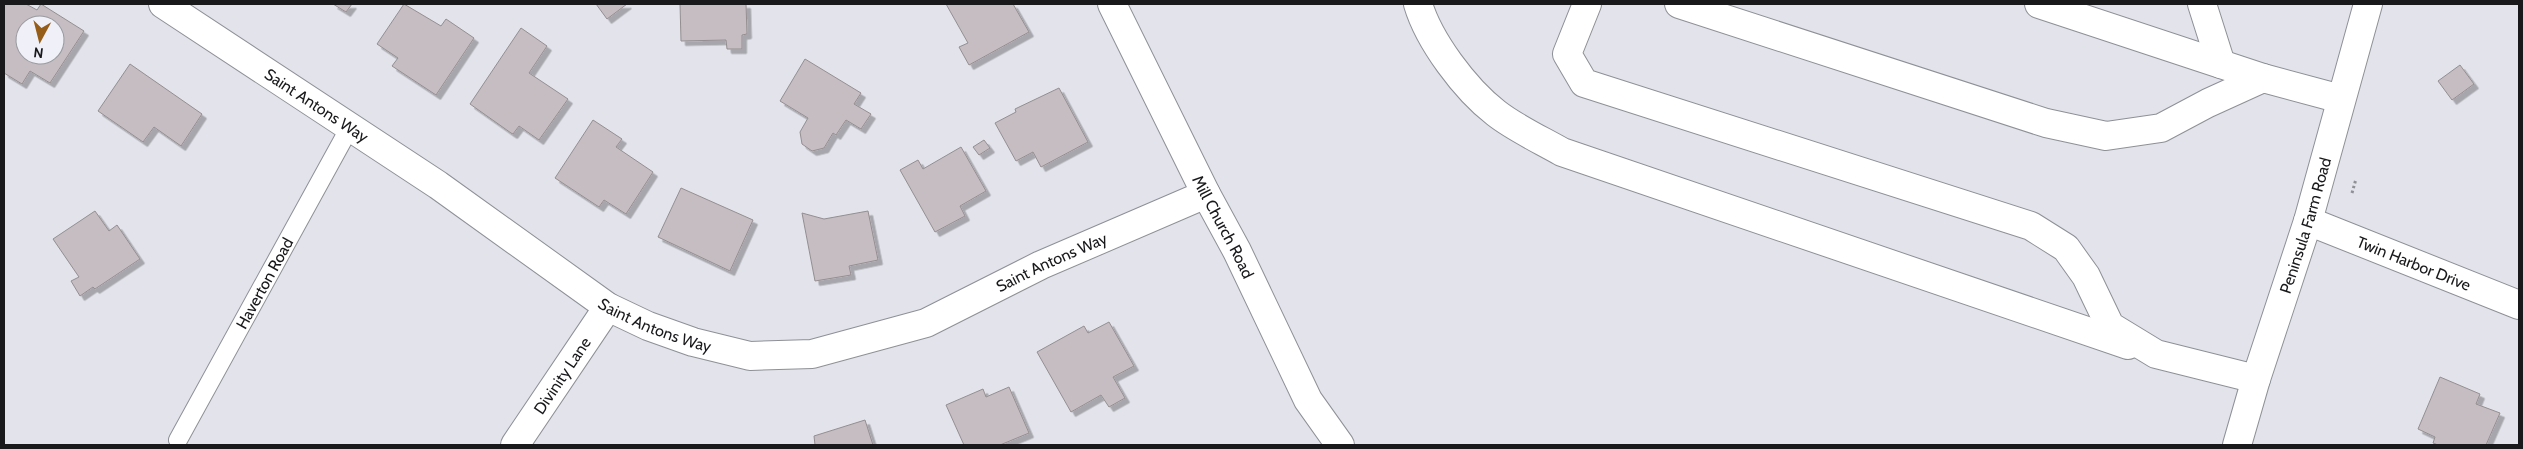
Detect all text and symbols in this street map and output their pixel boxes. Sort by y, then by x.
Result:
north arrow [15,15,65,65]
text: N [32,43,44,62]
street label: Saint Antons Way [261,65,372,147]
street label: Peninsula Farm Road [2276,155,2335,296]
street label: Mill Church Road [1188,172,1258,281]
street label: Saint Antons Way [993,229,1110,296]
street label: Twin Harbor Drive [2354,232,2474,295]
street label: Haverton Road [232,235,297,332]
street label: Saint Antons Way [594,294,713,356]
street label: Divinity Lane [530,334,595,418]

